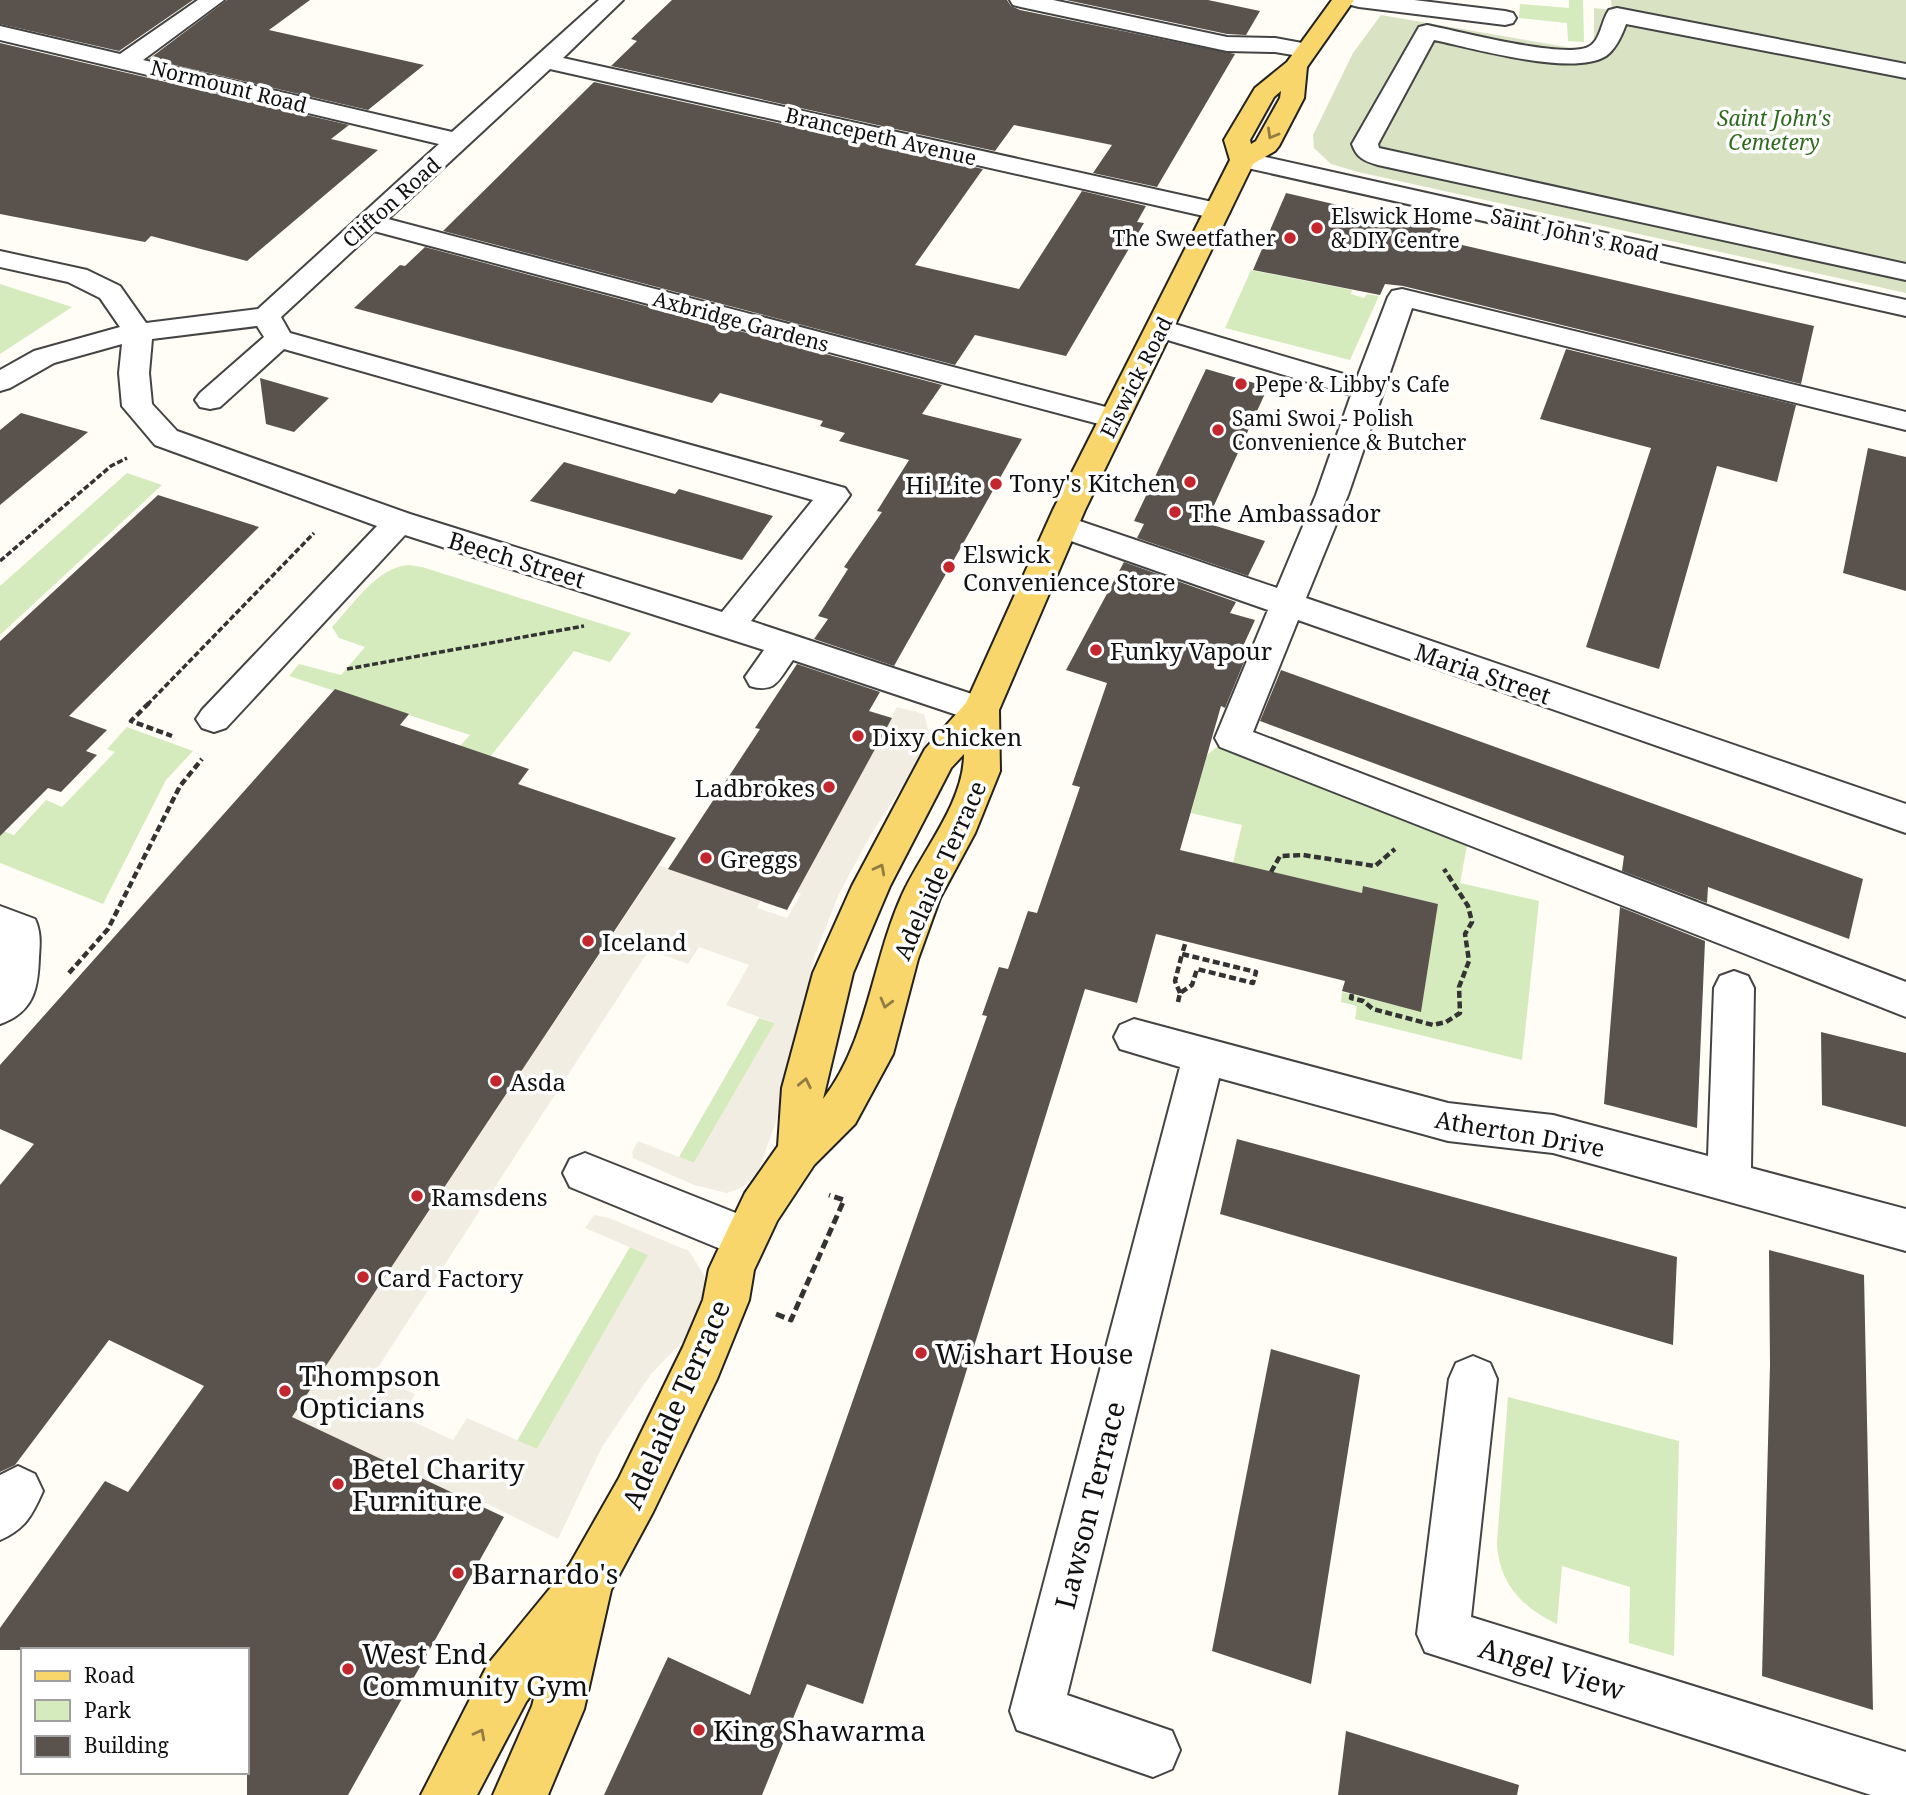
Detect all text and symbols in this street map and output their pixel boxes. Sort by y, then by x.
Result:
street label: Normount Road [148,53,310,119]
street label: Brancepeth Avenue [783,100,979,172]
park label: Saint John's Cemetery [1717,104,1831,156]
one-way arrow [1267,126,1280,139]
street label: Clifton Road [336,150,446,254]
street label: Saint John's Road [1488,201,1662,267]
place label: Elswick Home & DIY Centre [1331,202,1473,254]
marker: Elswick Home & DIY Centre [1309,220,1325,236]
place label: The Sweetfather [1112,224,1276,252]
marker: The Sweetfather [1282,230,1298,246]
street label: Axbridge Gardens [650,284,832,358]
street label: Elswick Road [1093,311,1179,442]
place label: Pepe & Libby's Cafe [1255,370,1450,398]
marker: Pepe & Libby's Cafe [1233,376,1249,392]
place label: Sami Swoi - Polish Convenience & Butcher [1232,404,1466,456]
marker: Sami Swoi - Polish Convenience & Butcher [1210,422,1226,438]
place label: Tony's Kitchen [1009,466,1176,499]
place label: Hi Lite [905,468,982,501]
marker: Tony's Kitchen [1182,474,1198,490]
marker: Hi Lite [988,476,1004,492]
place label: The Ambassador [1189,496,1381,529]
marker: The Ambassador [1167,504,1183,520]
street label: Beech Street [444,523,590,595]
place label: Elswick Convenience Store [963,537,1176,598]
marker: Elswick Convenience Store [941,559,957,575]
place label: Funky Vapour [1110,634,1272,667]
street label: Maria Street [1411,634,1555,712]
marker: Funky Vapour [1088,642,1104,658]
place label: Dixy Chicken [872,720,1022,753]
marker: Dixy Chicken [850,728,866,744]
place label: Ladbrokes [695,771,815,804]
street label: Adelaide Terrace [885,775,993,965]
marker: Ladbrokes [821,779,837,795]
place label: Greggs [720,842,798,875]
marker: Greggs [698,850,714,866]
one-way arrow [872,864,885,876]
place label: Iceland [602,925,687,958]
marker: Iceland [580,933,596,949]
one-way arrow [880,997,894,1009]
place label: Asda [510,1065,566,1098]
marker: Asda [488,1073,504,1089]
one-way arrow [796,1077,811,1089]
street label: Atherton Drive [1432,1102,1608,1164]
place label: Ramsdens [431,1180,548,1213]
marker: Ramsdens [409,1188,425,1204]
place label: Card Factory [377,1261,524,1294]
marker: Card Factory [355,1269,371,1285]
street label: Adelaide Terrace [612,1293,738,1515]
place label: Wishart House [935,1334,1134,1372]
marker: Wishart House [913,1345,929,1361]
place label: Thompson Opticians [299,1356,441,1426]
marker: Thompson Opticians [277,1383,293,1399]
street label: Lawson Terrace [1045,1397,1133,1613]
place label: Betel Charity Furniture [352,1449,525,1519]
marker: Betel Charity Furniture [330,1476,346,1492]
place label: Barnardo's [472,1554,618,1592]
marker: Barnardo's [450,1565,466,1581]
street label: Angel View [1474,1628,1630,1708]
place label: West End Community Gym [362,1634,588,1704]
legend [21,1648,248,1774]
text: Road [84,1661,135,1689]
marker: West End Community Gym [340,1661,356,1677]
text: Park [84,1696,131,1724]
place label: King Shawarma [713,1711,926,1749]
marker: King Shawarma [691,1722,707,1738]
one-way arrow [472,1729,485,1742]
text: Building [84,1731,169,1759]

